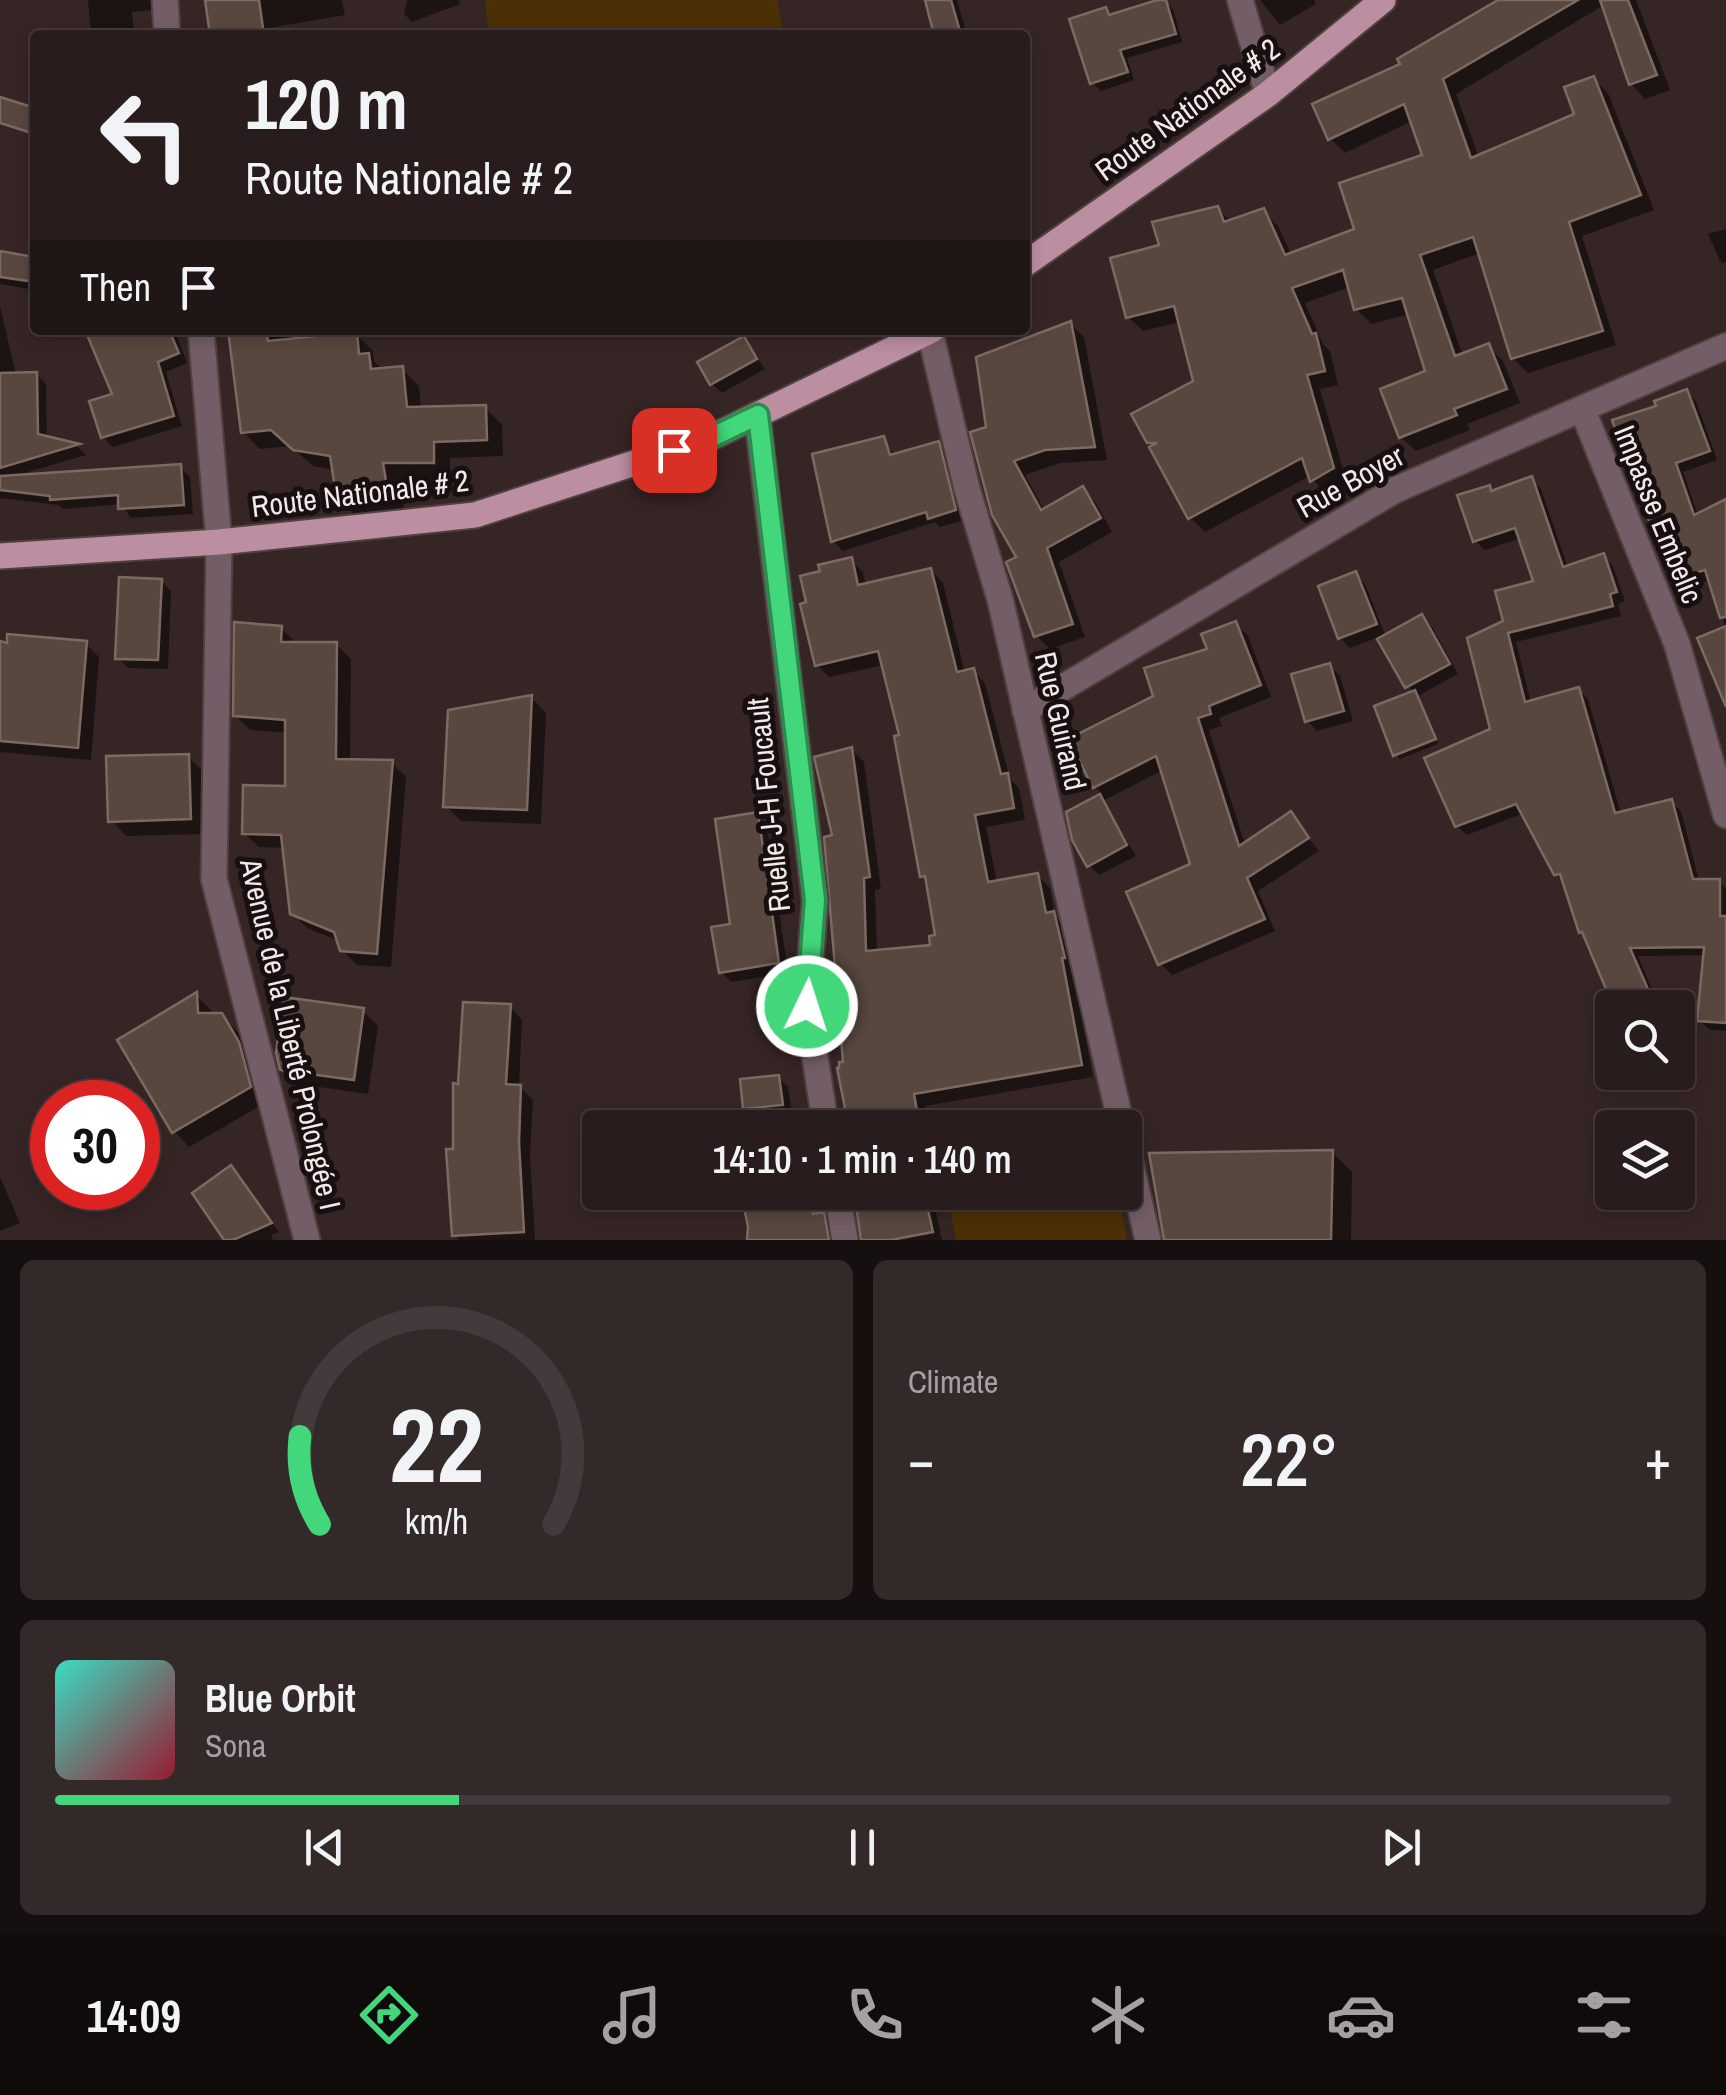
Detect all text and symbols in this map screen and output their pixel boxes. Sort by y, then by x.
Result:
street label: Route Nationale # 2 [1087,29,1287,189]
text: 120 m [245,57,408,151]
icon: left [80,70,210,200]
text: Route Nationale # 2 [245,147,573,208]
icon: arrive [171,260,226,315]
text: Then [80,262,151,313]
pin [632,408,717,493]
street label: Impasse Embelic [1605,419,1713,609]
icon: arrive [647,423,702,478]
street label: Rue Boyer [1289,435,1411,527]
street label: Route Nationale # 2 [249,460,471,526]
street label: Rue Guirand [1026,648,1096,794]
street label: Ruelle J-H Foucault [737,696,799,914]
street label: Avenue de la Liberté Prolongée I [231,853,351,1214]
position arrow [755,954,859,1058]
map controls [1595,990,1695,1210]
button: search [1595,990,1695,1090]
speed limit sign: 30 [30,1080,160,1210]
button: layers [1595,1110,1695,1210]
text: 14:10 · 1 min · 140 m [712,1134,1012,1185]
text: Climate [908,1360,998,1403]
text: 22 [389,1374,484,1514]
text: 22° [1240,1408,1339,1509]
text: − [908,1422,934,1496]
text: + [1645,1422,1671,1496]
text: km/h [405,1497,468,1545]
text: Blue Orbit [205,1673,356,1724]
text: Sona [205,1724,266,1767]
icon: previous [297,1820,352,1875]
icon: pause [835,1820,890,1875]
icon: next [1374,1820,1429,1875]
icon: directions [354,1980,424,2050]
icon: music [597,1980,667,2050]
icon: phone [840,1980,910,2050]
icon: climate [1083,1980,1153,2050]
icon: car [1326,1980,1396,2050]
icon: filters [1569,1980,1639,2050]
text: 14:09 [87,1985,181,2046]

